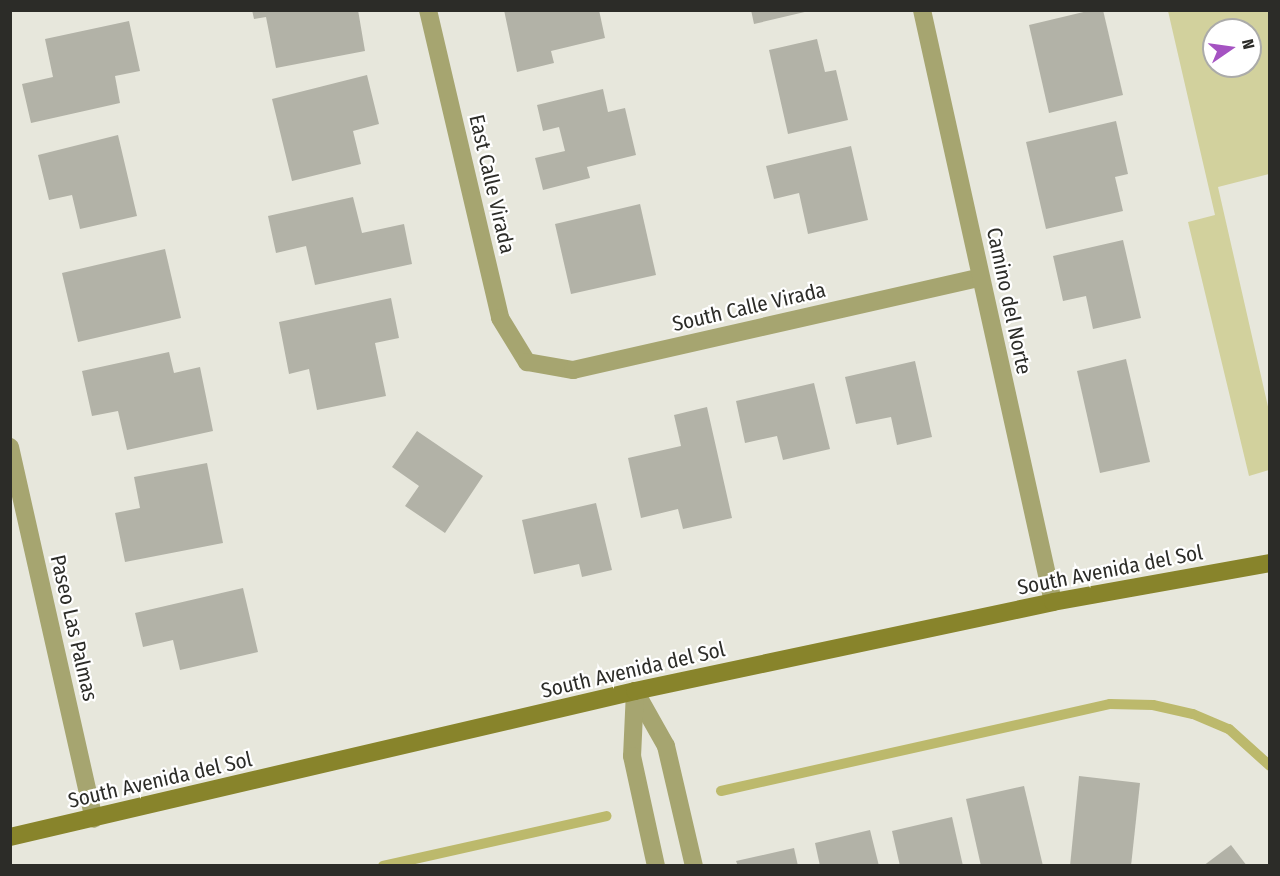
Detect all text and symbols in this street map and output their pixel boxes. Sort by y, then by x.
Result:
north arrow [1202,18,1262,78]
text: N [1238,37,1258,51]
street label: East Calle Virada [464,112,520,256]
street label: Camino del Norte [981,225,1037,377]
street label: South Calle Virada [670,277,828,337]
street label: South Avenida del Sol [1015,540,1205,600]
street label: Paseo Las Palmas [45,552,103,704]
street label: South Avenida del Sol [539,637,727,703]
street label: South Avenida del Sol [66,747,254,813]

